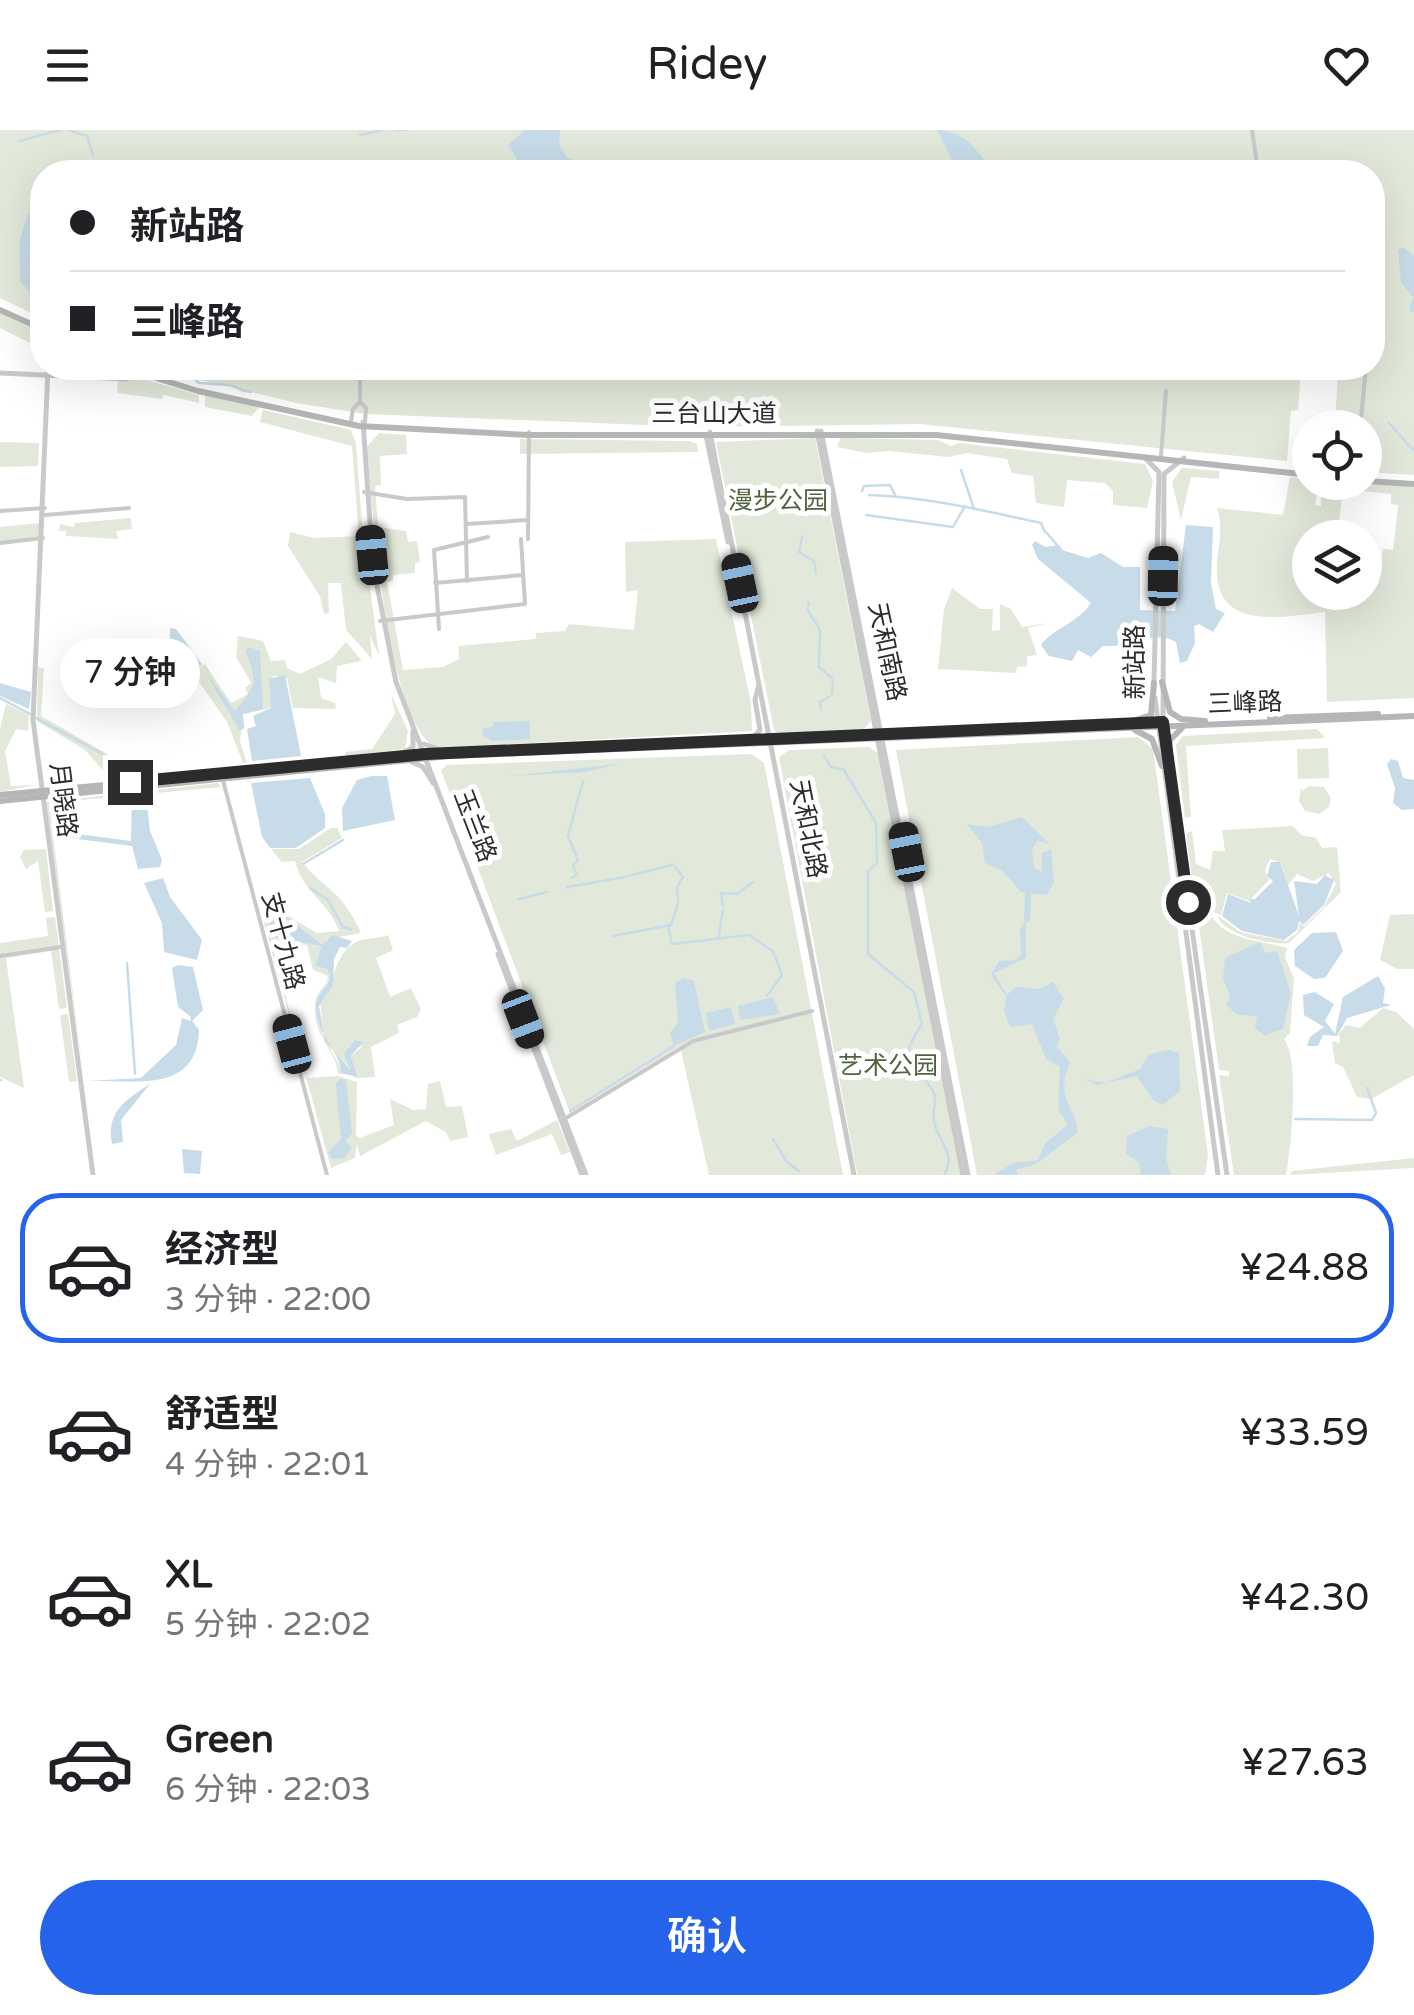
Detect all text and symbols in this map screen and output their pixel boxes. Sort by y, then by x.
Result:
icon: menu [40,38,95,93]
text: Ridey [646,38,768,92]
icon: heart [1319,38,1374,93]
text: 新站路 [130,204,244,250]
text: 三峰路 [130,300,244,346]
street label: 三台山大道 [651,399,777,429]
map controls [1292,410,1382,610]
button: locate [1292,410,1382,500]
park label: 漫步公园 [728,486,828,516]
button: layers [1292,520,1382,610]
car [354,524,390,586]
car [1147,546,1179,606]
car [719,551,761,615]
street label: 天和南路 [862,600,912,704]
street label: 新站路 [1120,624,1150,700]
callout: 7 分钟 [60,637,200,707]
text: 7 分钟 [84,654,176,692]
street label: 三峰路 [1207,687,1283,719]
route end [108,760,153,805]
street label: 月晓路 [44,761,82,839]
street label: 天和北路 [784,777,832,881]
street label: 玉兰路 [448,786,502,866]
car [887,820,927,884]
route start [1166,880,1211,925]
street label: 支十九路 [256,889,310,993]
car [498,986,548,1052]
car [270,1011,314,1077]
park label: 艺术公园 [838,1051,938,1081]
icon: car [45,1223,135,1313]
text: 经济型 [165,1227,279,1273]
text: ¥24.88 [1239,1245,1369,1291]
text: 3 分钟 · 22:00 [165,1281,371,1319]
icon: car [45,1388,135,1478]
text: 舒适型 [165,1392,279,1438]
text: ¥33.59 [1239,1410,1369,1456]
text: 4 分钟 · 22:01 [165,1446,371,1484]
text: XL [165,1552,212,1598]
icon: car [45,1553,135,1643]
text: ¥42.30 [1239,1575,1369,1621]
text: 5 分钟 · 22:02 [165,1606,371,1644]
text: Green [165,1717,274,1763]
icon: car [45,1718,135,1808]
text: ¥27.63 [1241,1740,1369,1786]
text: 6 分钟 · 22:03 [165,1771,371,1809]
button: 确认 [40,1880,1374,1995]

